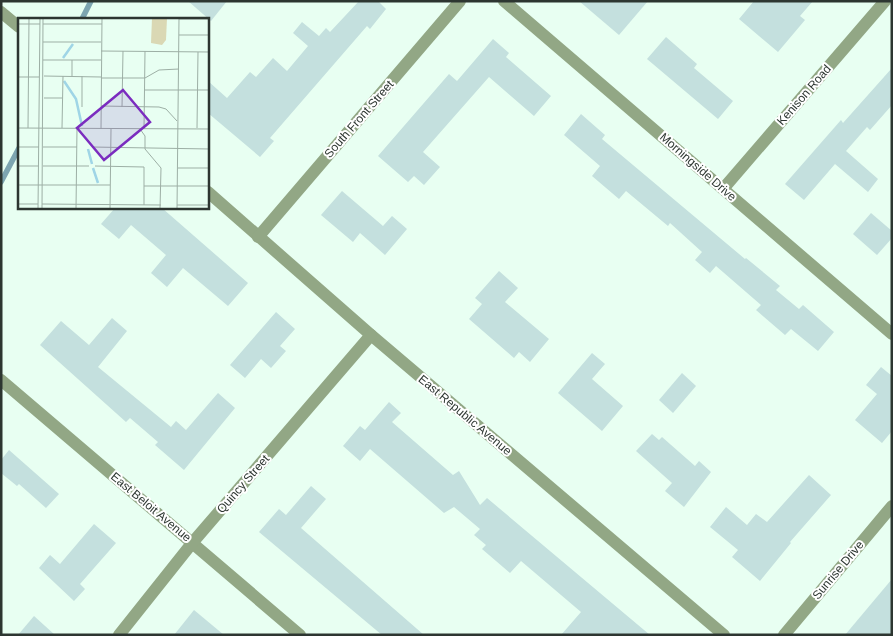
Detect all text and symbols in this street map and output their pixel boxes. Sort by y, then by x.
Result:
inset map [18,18,209,209]
street label: Kenison Road [774,62,834,128]
street label: South Front Street [322,77,397,161]
street label: Morningside Drive [657,130,739,204]
street label: East Republic Avenue [416,372,515,458]
street label: Quincy Street [214,451,273,516]
street label: East Beloit Avenue [108,469,194,545]
street label: Sunrise Drive [809,538,867,602]

